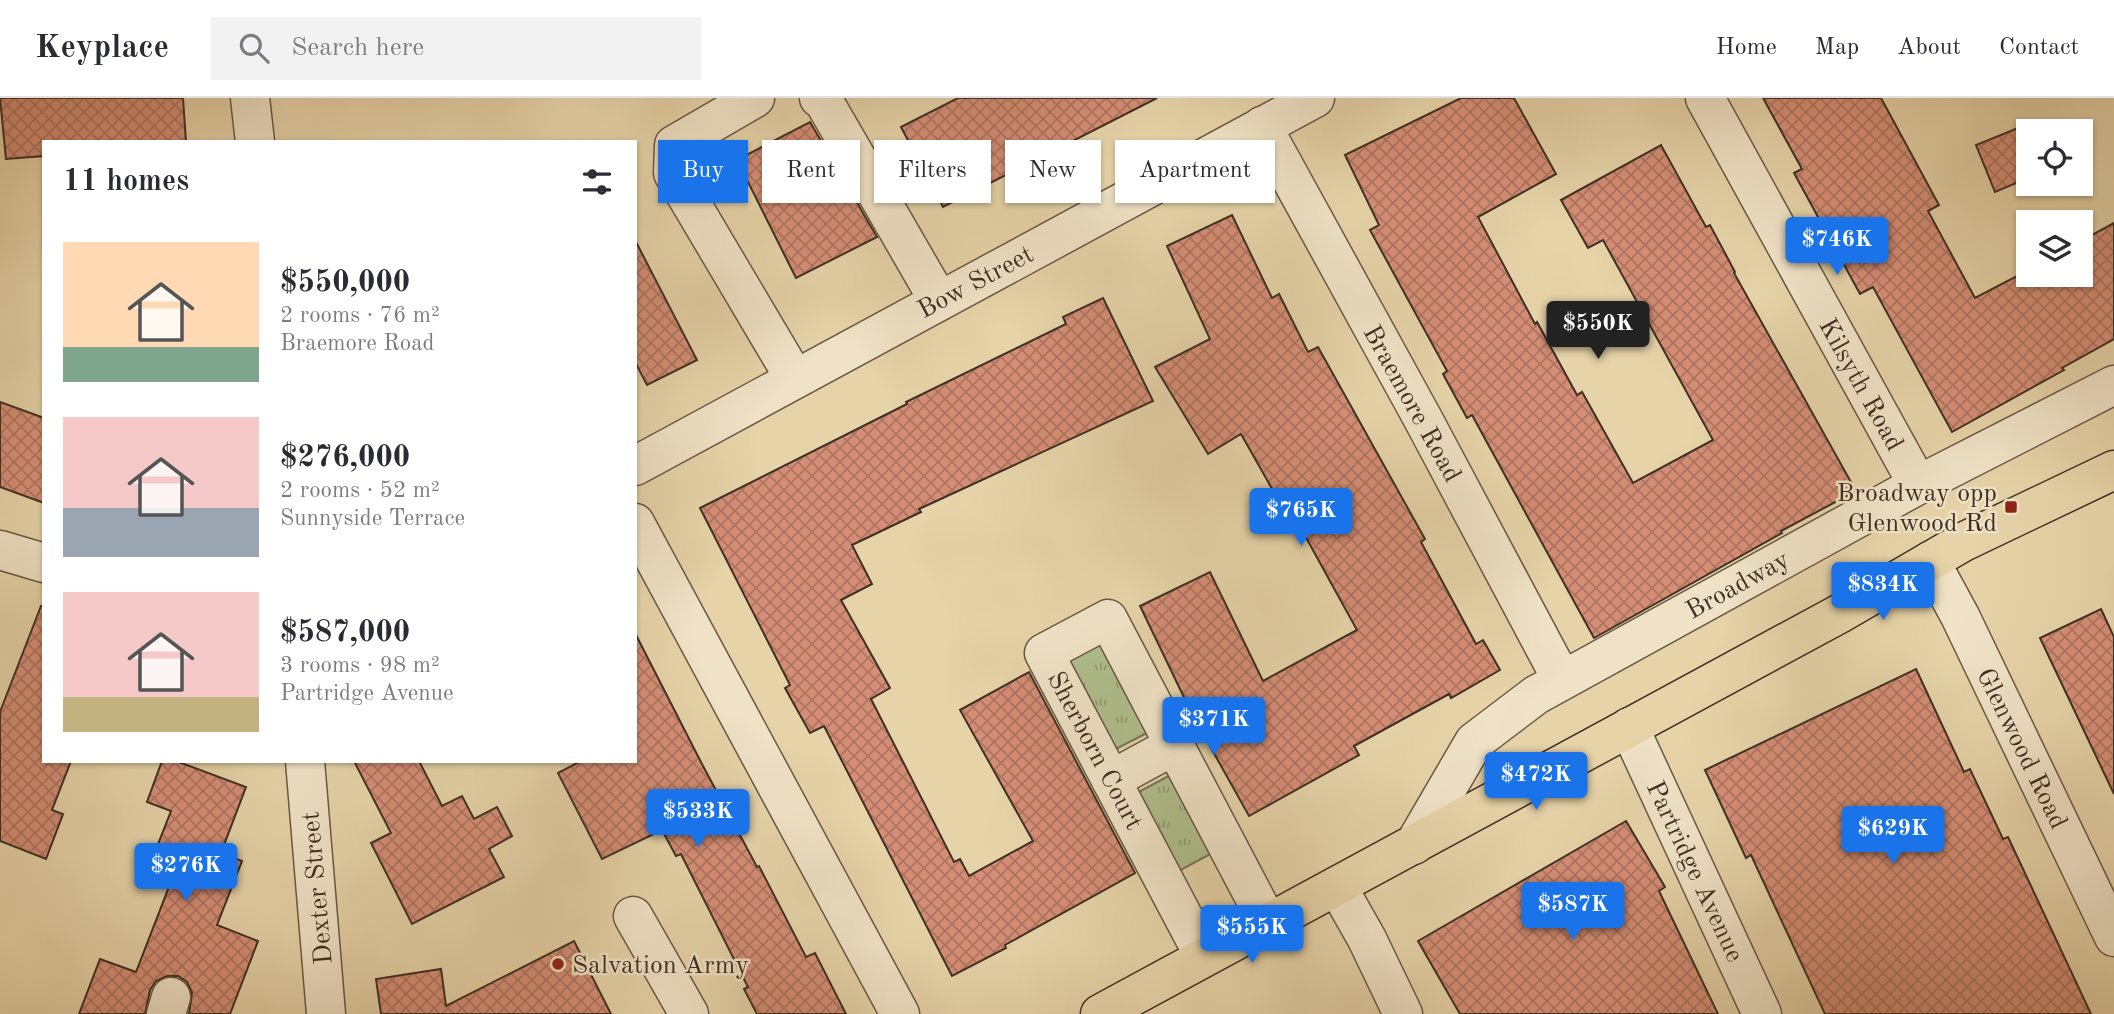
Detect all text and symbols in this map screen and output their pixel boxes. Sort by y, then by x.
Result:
search box [211,17,701,80]
icon: search [235,29,273,67]
text: Keyplace [35,32,169,65]
text: Search here [291,35,424,61]
text: Home [1716,36,1777,60]
text: Map [1815,36,1859,60]
text: About [1897,36,1961,60]
text: Contact [1999,36,2079,60]
map controls [2016,119,2093,287]
button: locate [2016,119,2093,196]
chip: Buy [658,140,748,203]
chip: Rent [762,140,860,203]
chip: Filters [874,140,991,203]
chip: New [1005,140,1101,203]
chip: Apartment [1115,140,1275,203]
icon: filters [578,163,616,201]
text: 11 homes [63,167,189,197]
button: layers [2016,210,2093,287]
pin: $746K [1788,218,1886,277]
text: $746K [1801,228,1873,251]
street label: Bow Street [914,242,1038,324]
text: $550,000 [280,268,410,298]
icon: home [119,270,203,354]
pin: $550K [1549,302,1647,361]
text: 2 rooms · 76 m² [280,304,440,327]
text: $550K [1562,312,1634,335]
street label: Kilsyth Road [1813,314,1907,456]
street label: Braemore Road [1358,321,1465,487]
text: Braemore Road [280,332,435,355]
text: $276,000 [280,443,410,473]
icon: home [119,445,203,529]
text: 2 rooms · 52 m² [280,479,440,502]
place label: Broadway opp Glenwood Rd [1836,481,1997,537]
pin: $765K [1252,489,1350,548]
text: $765K [1265,499,1337,522]
marker: Broadway opp Glenwood Rd [2003,499,2019,515]
text: Sunnyside Terrace [280,507,465,530]
street label: Broadway [1682,547,1794,625]
pin: $834K [1834,562,1932,622]
text: $834K [1847,573,1919,596]
text: $587,000 [280,618,410,648]
icon: home [119,620,203,704]
text: 3 rooms · 98 m² [280,654,440,677]
street label: Glenwood Road [1971,664,2071,833]
street label: Sherborn Court [1042,668,1147,834]
text: Partridge Avenue [280,682,454,705]
pin: $371K [1165,698,1263,757]
text: $371K [1178,708,1250,731]
pin: $472K [1487,752,1585,812]
text: $472K [1500,763,1572,786]
street label: Partridge Avenue [1641,777,1747,966]
pin: $533K [649,790,747,849]
text: $533K [662,800,734,823]
pin: $629K [1844,806,1942,866]
street label: Dexter Street [298,810,338,966]
text: $629K [1857,817,1929,840]
pin: $276K [137,844,235,903]
text: $276K [150,854,222,877]
pin: $587K [1524,882,1622,942]
text: $587K [1537,893,1609,916]
pin: $555K [1203,906,1301,965]
text: $555K [1216,916,1288,939]
place label: Salvation Army [572,953,749,979]
marker: Salvation Army [550,956,566,972]

